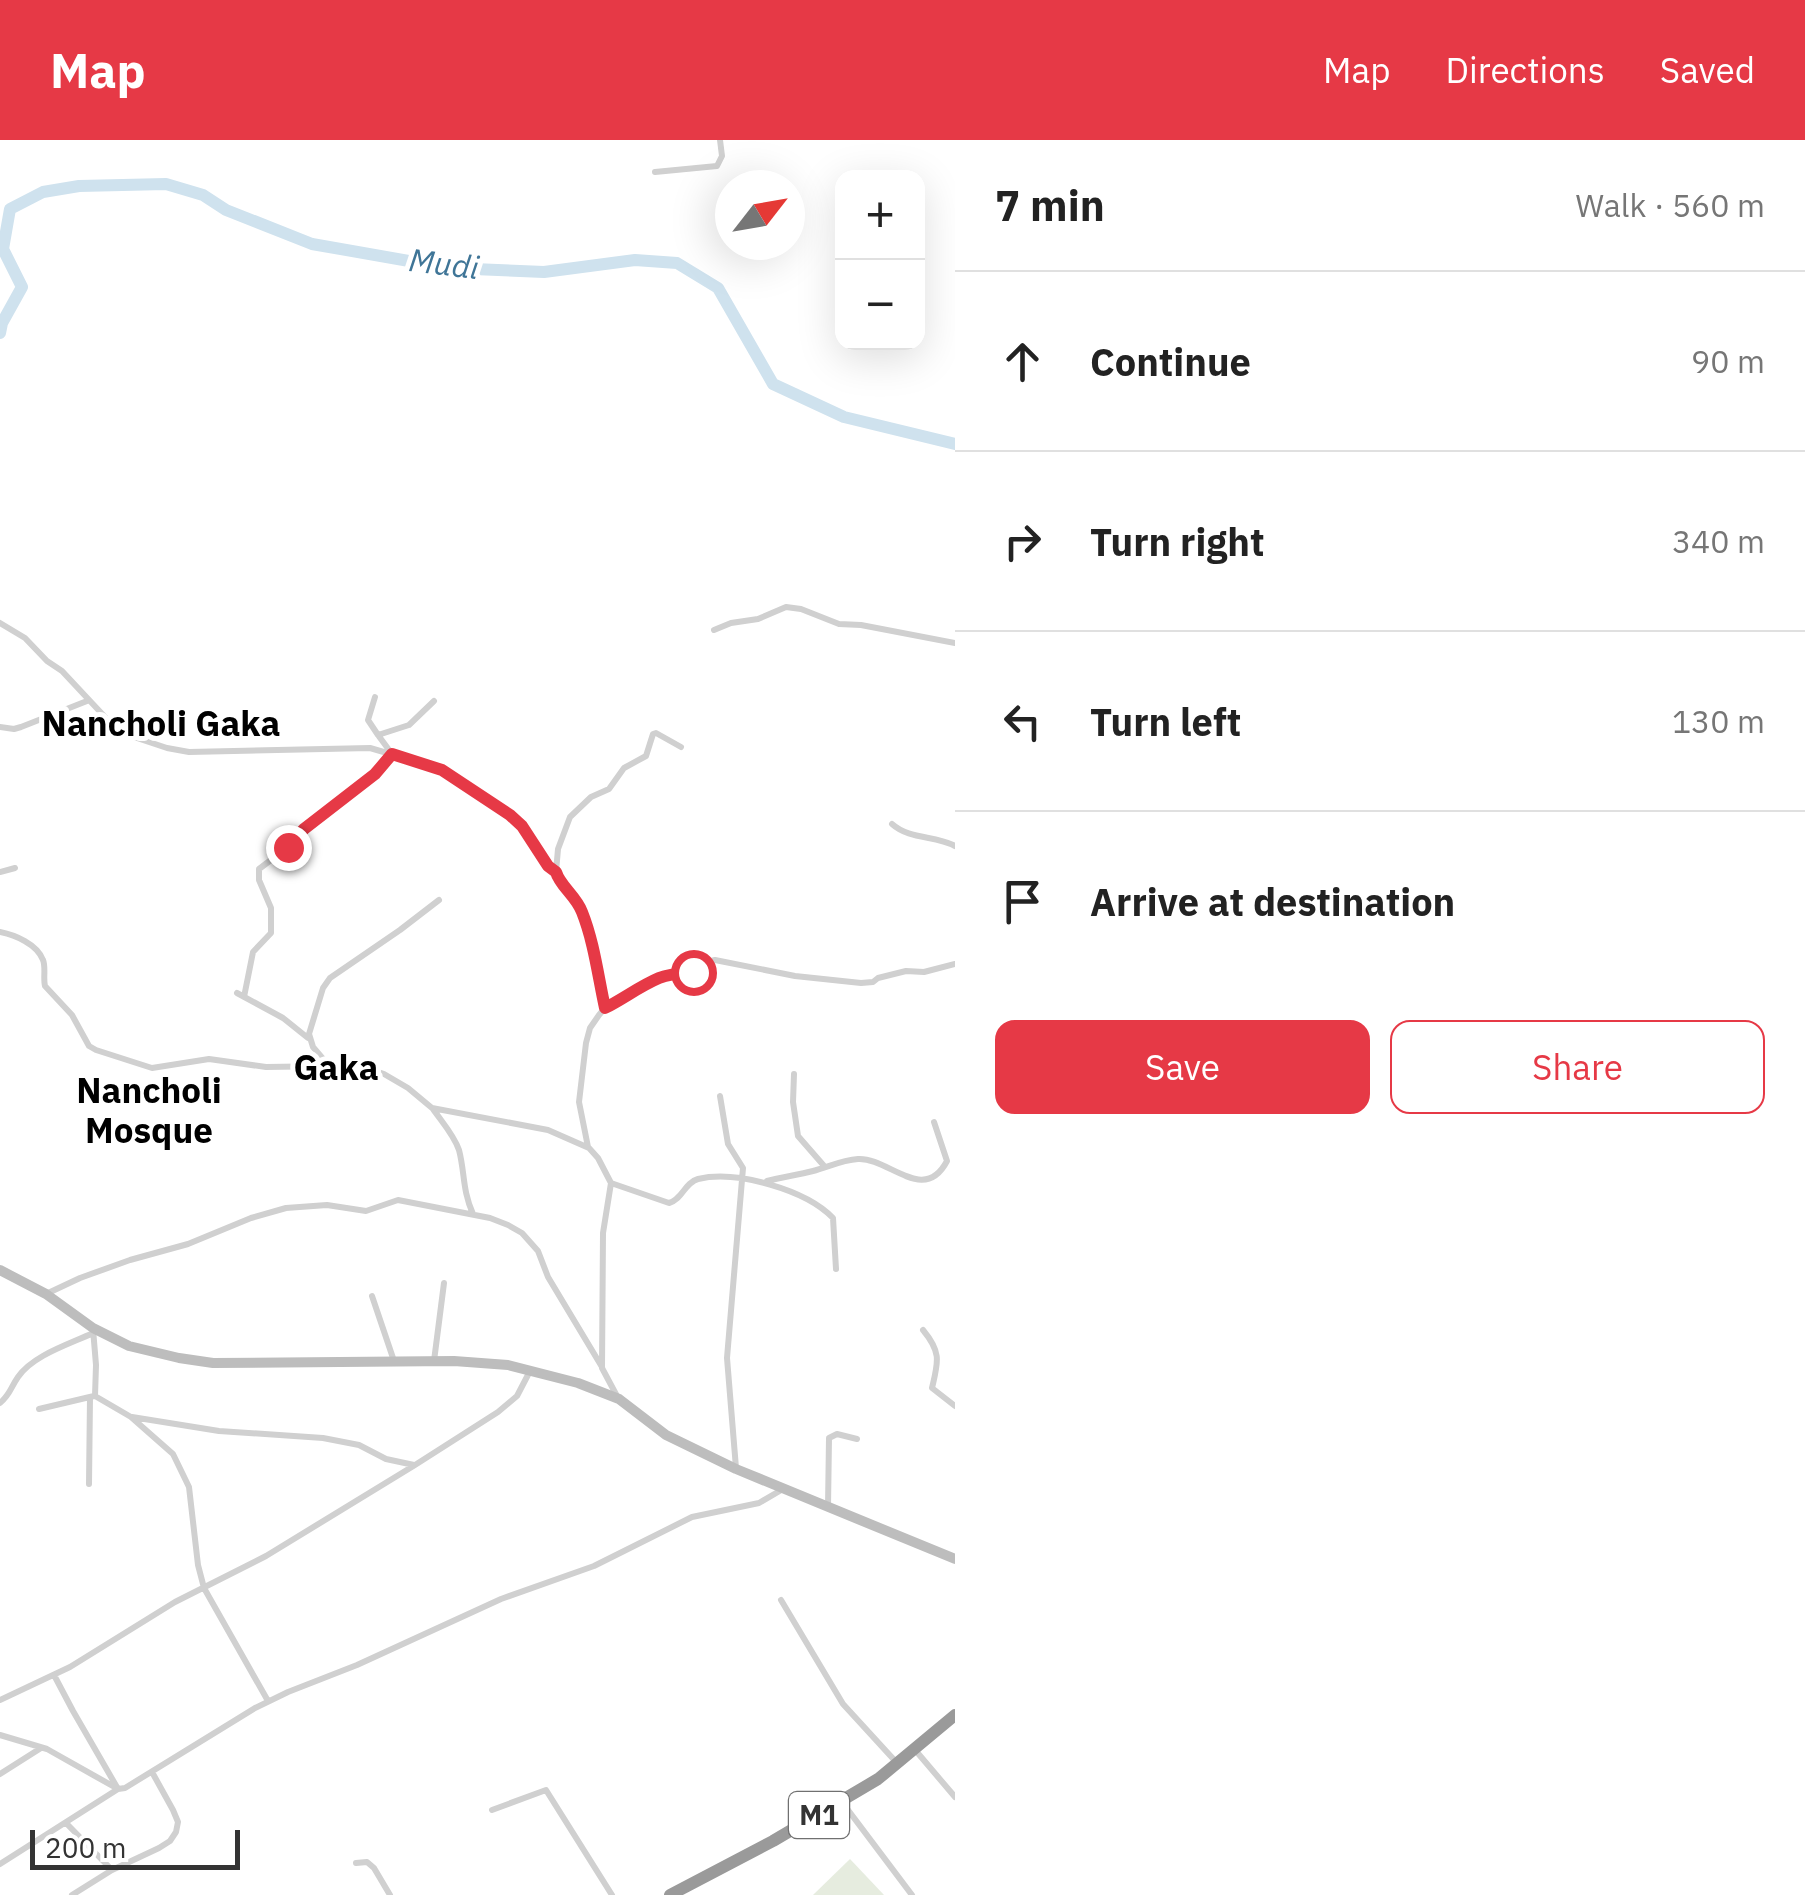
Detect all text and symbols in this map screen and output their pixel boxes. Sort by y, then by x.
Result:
text: Map [50,39,146,101]
text: Map [1323,47,1391,93]
text: Directions [1446,47,1605,93]
text: Saved [1660,47,1755,93]
north arrow [715,170,805,260]
map controls [835,170,925,350]
button: + [835,170,925,260]
text: 7 min [995,178,1105,233]
text: Walk · 560 m [1576,184,1765,226]
water label: Mudi [407,238,482,288]
button: − [835,260,925,350]
icon: ahead [995,334,1050,389]
text: Continue [1090,337,1251,386]
text: 90 m [1691,340,1765,382]
icon: right [995,514,1050,569]
text: Turn right [1090,517,1265,566]
text: 340 m [1672,520,1765,562]
icon: left [995,694,1050,749]
text: Turn left [1090,697,1241,746]
district label: Nancholi Gaka [42,700,280,746]
text: 130 m [1672,700,1765,742]
route end [266,825,312,871]
icon: arrive [995,874,1050,929]
text: Arrive at destination [1090,877,1455,926]
route start [671,950,717,996]
button: Save [995,1020,1370,1114]
button: Share [1390,1020,1765,1114]
district label: Gaka [293,1044,379,1090]
district label: Nancholi Mosque [76,1067,222,1153]
road number: M1 [789,1792,849,1838]
scale bar [30,1825,240,1870]
text: 200 m [45,1829,126,1866]

